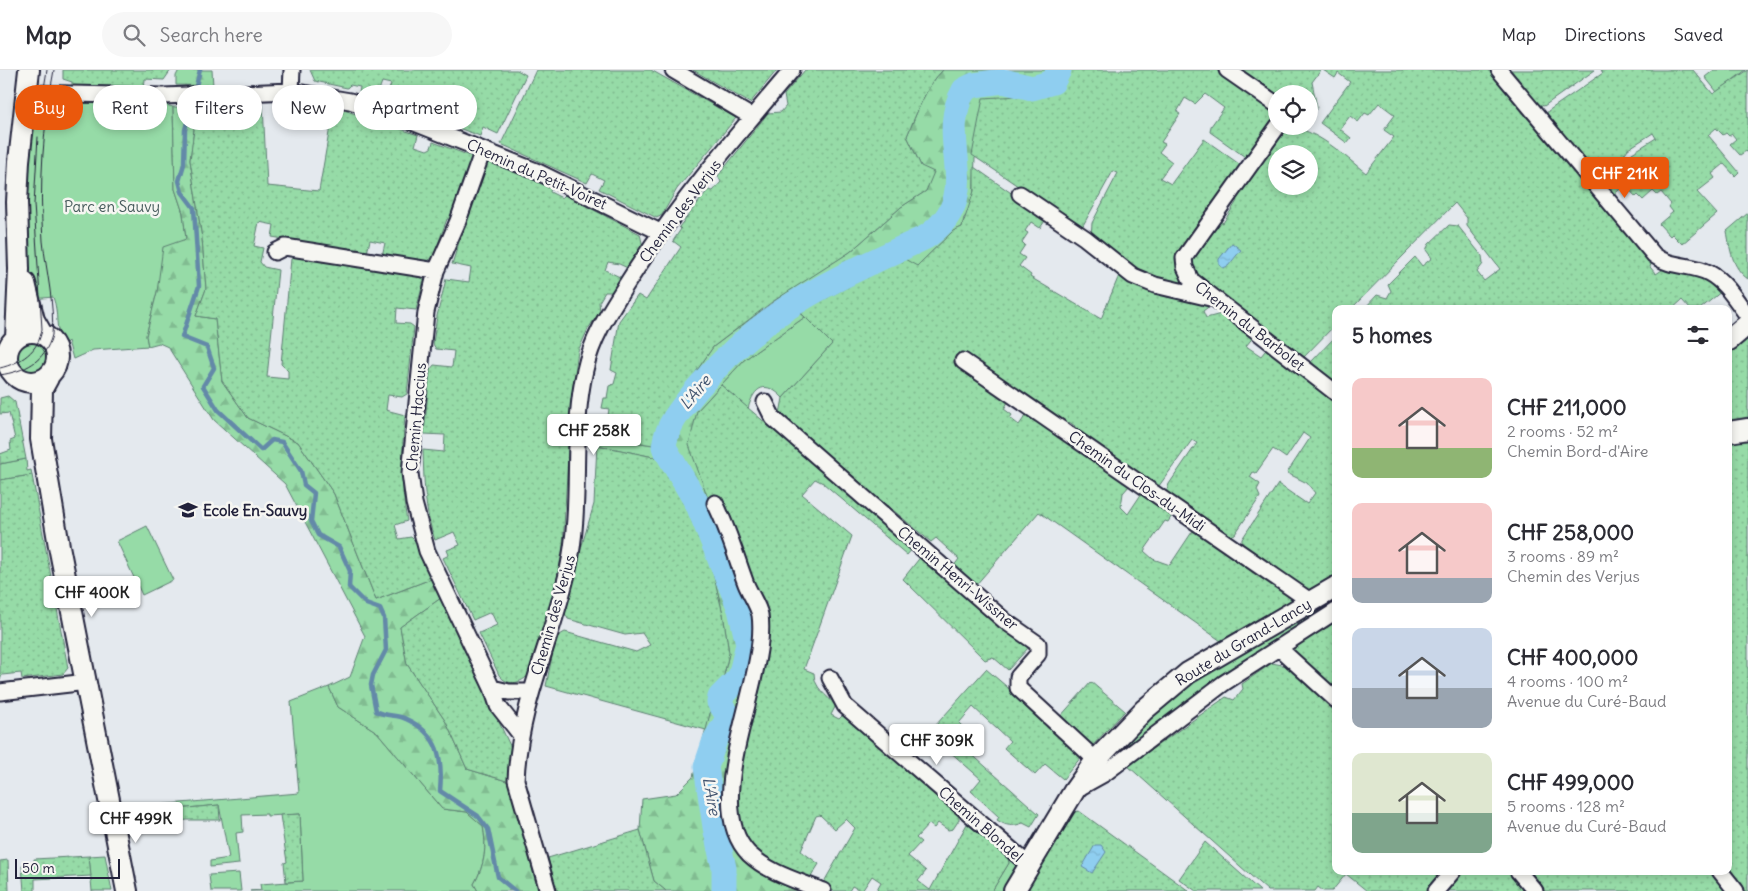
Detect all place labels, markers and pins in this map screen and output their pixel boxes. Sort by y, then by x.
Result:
pin: CHF 211K [1573,156,1677,199]
pin: CHF 258K [542,414,646,456]
school or university icon: Ecole En-Sauvy [177,499,199,521]
place label: Ecole En-Sauvy [203,501,307,521]
pin: CHF 400K [40,576,144,618]
pin: CHF 309K [885,724,989,766]
pin: CHF 499K [84,802,188,844]

